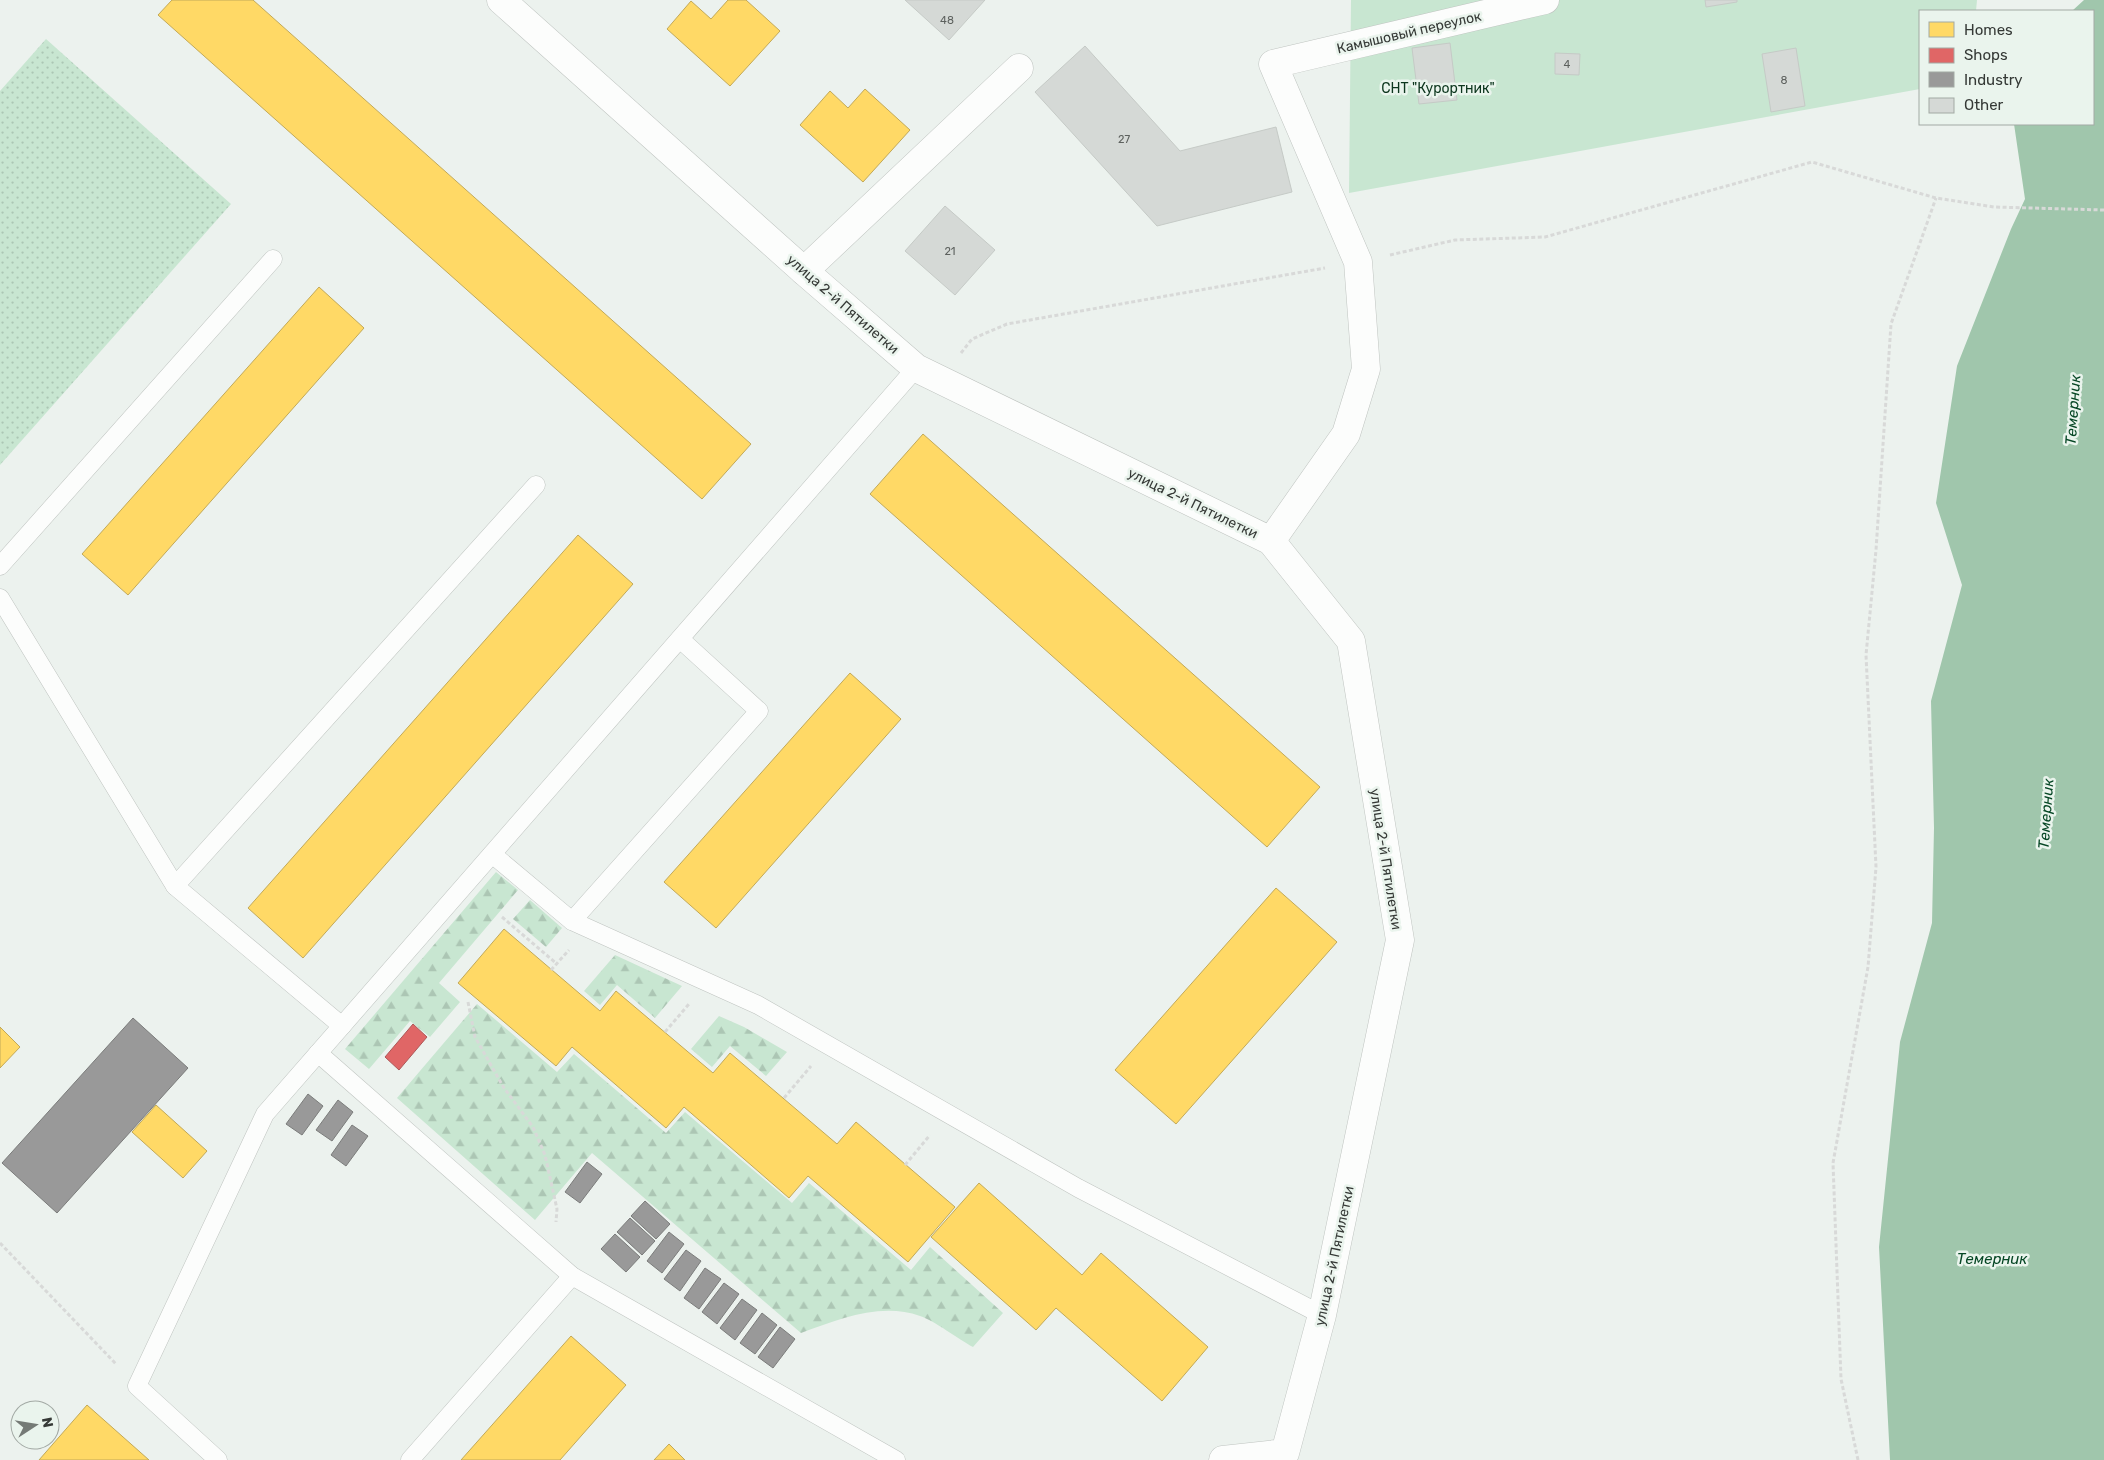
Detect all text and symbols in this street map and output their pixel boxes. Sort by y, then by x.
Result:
street label: Камышовый переулок [1335,7,1484,57]
legend [1919,10,2094,125]
house number: 48 [940,14,954,27]
text: Homes [1964,21,2013,39]
text: Shops [1964,46,2008,64]
house number: 4 [1564,58,1571,71]
text: Industry [1964,71,2023,89]
house number: 8 [1781,74,1788,87]
park label: СНТ "Курортник" [1381,80,1495,97]
text: Other [1964,96,2004,114]
house number: 27 [1118,133,1130,146]
house number: 21 [944,245,956,258]
street label: улица 2-й Пятилетки [783,251,902,358]
water label: Темерник [2062,373,2085,446]
street label: улица 2-й Пятилетки [1125,465,1261,542]
water label: Темерник [2035,777,2058,850]
street label: улица 2-й Пятилетки [1366,787,1405,931]
street label: улица 2-й Пятилетки [1311,1184,1358,1328]
water label: Темерник [1957,1250,2028,1268]
north arrow [10,1400,60,1450]
text: N [38,1416,57,1429]

